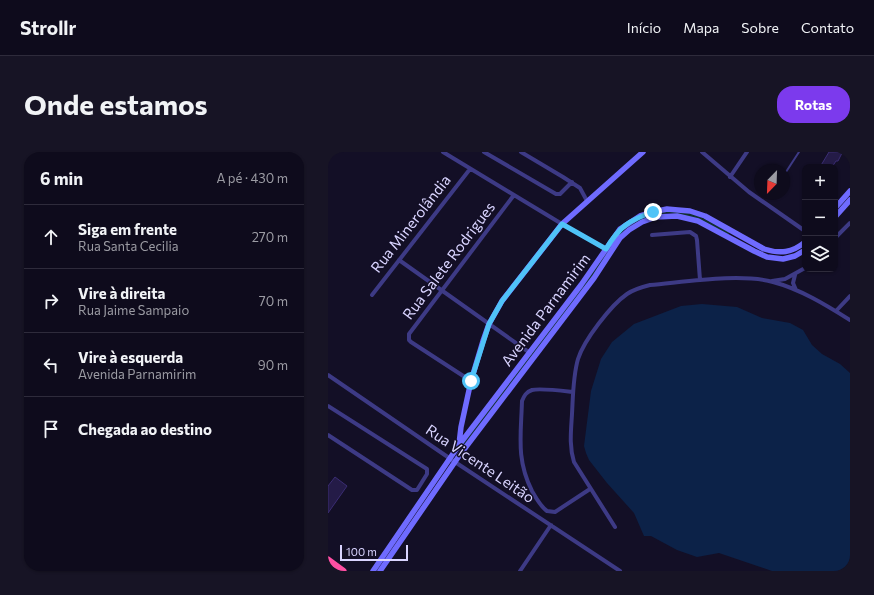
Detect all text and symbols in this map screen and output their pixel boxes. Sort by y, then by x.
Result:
text: Strollr [20,16,76,39]
text: Início [627,19,661,36]
text: Mapa [683,19,719,36]
text: Sobre [741,19,779,36]
text: Contato [801,19,854,36]
button: Rotas [777,86,850,123]
text: Onde estamos [24,87,208,121]
north arrow [754,164,790,200]
map controls [802,164,838,272]
button: + [802,164,838,200]
text: 6 min [40,168,83,189]
text: A pé · 430 m [216,170,288,186]
street label: Rua Minerolândia [366,171,454,276]
street label: Rua Salete Rodrigues [398,198,498,323]
button: − [802,200,838,236]
route end [644,203,662,221]
text: Siga em frente [78,220,177,238]
icon: ahead [40,226,62,248]
text: 270 m [252,229,288,245]
button: layers [802,236,838,272]
text: Rua Santa Cecilia [78,238,179,254]
street label: Avenida Parnamirim [497,249,593,369]
text: Vire à direita [78,284,166,302]
icon: right [40,290,62,312]
text: 70 m [259,293,288,309]
text: Rua Jaime Sampaio [78,302,189,318]
text: Vire à esquerda [78,348,183,366]
icon: left [40,354,62,376]
text: 90 m [258,357,288,373]
text: Avenida Parnamirim [78,366,196,382]
route start [462,372,480,390]
icon: arrive [40,418,62,440]
text: Chegada ao destino [78,420,212,438]
street label: Rua Vicente Leitão [423,420,538,506]
scale bar [340,543,408,562]
text: 100 m [346,545,377,558]

